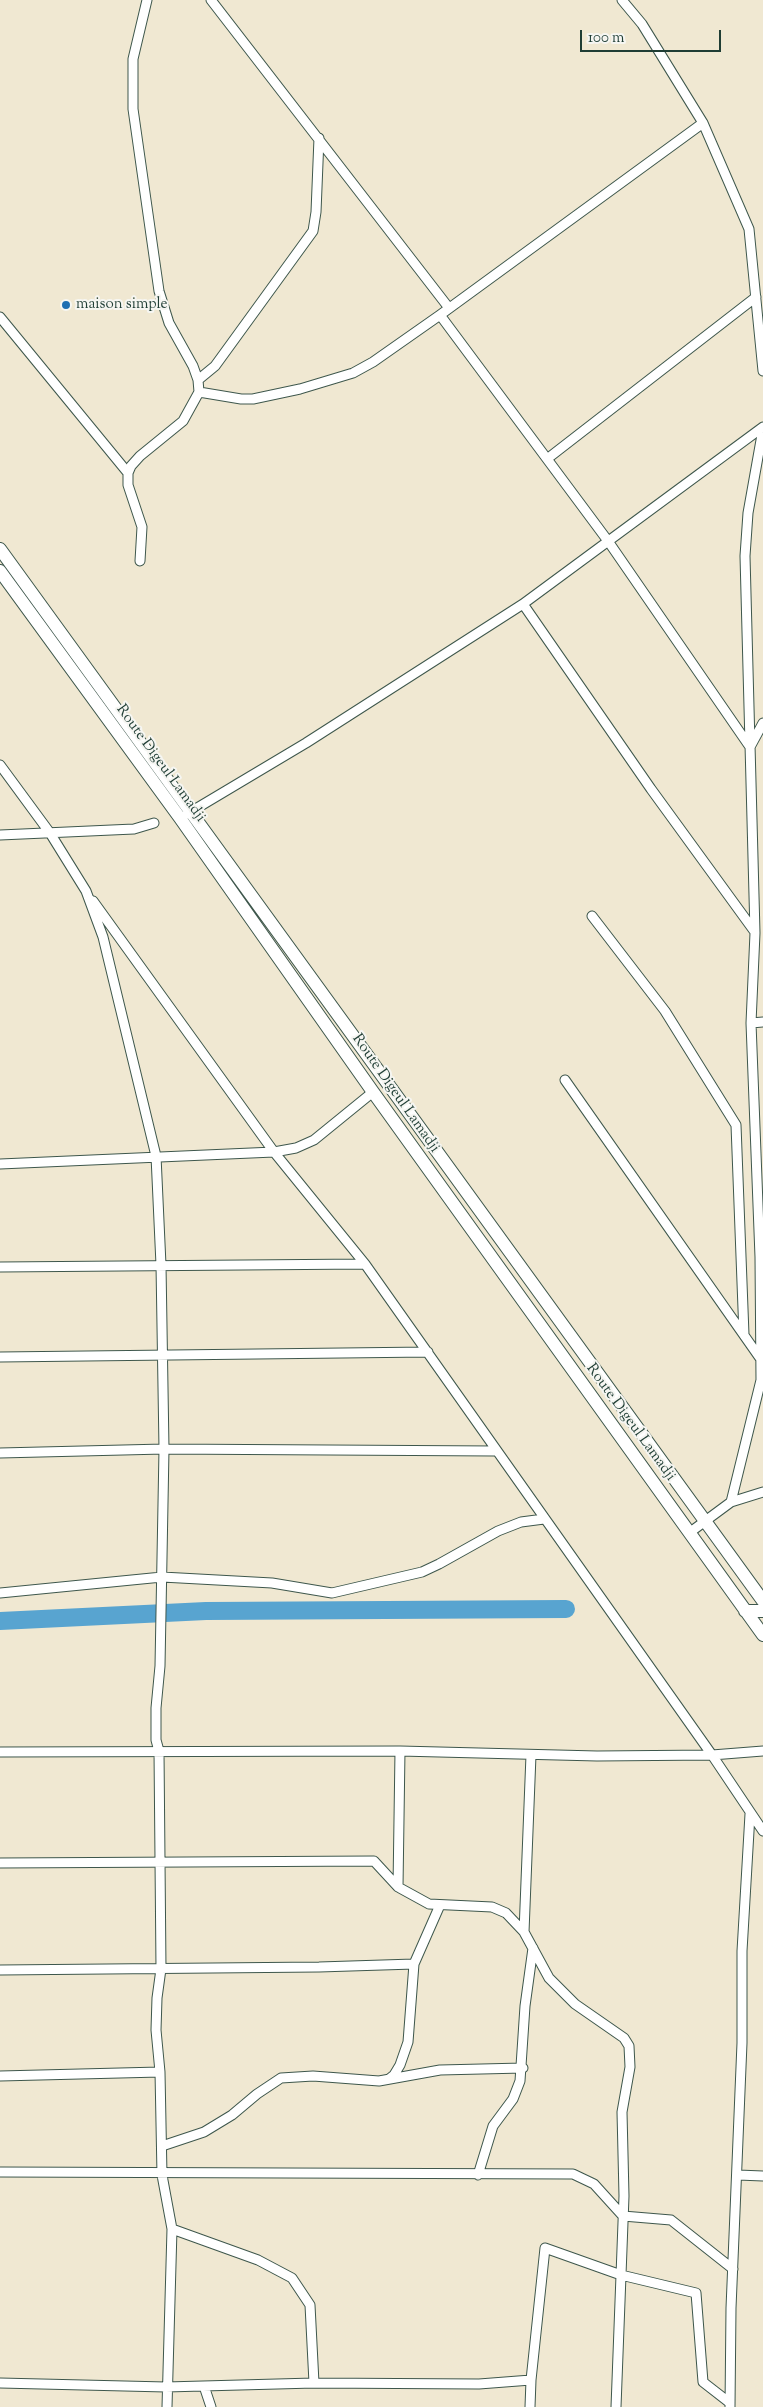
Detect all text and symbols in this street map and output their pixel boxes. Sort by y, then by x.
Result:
scale bar [583,20,724,52]
text: 100 m [588,28,624,49]
place label: maison simple [76,296,167,314]
marker: maison simple [60,299,72,311]
street label: Route Digeul Lamadji [111,702,209,826]
street label: Route Digeul Lamadji [347,1031,443,1157]
street label: Route Digeul Lamadji [581,1361,679,1485]

